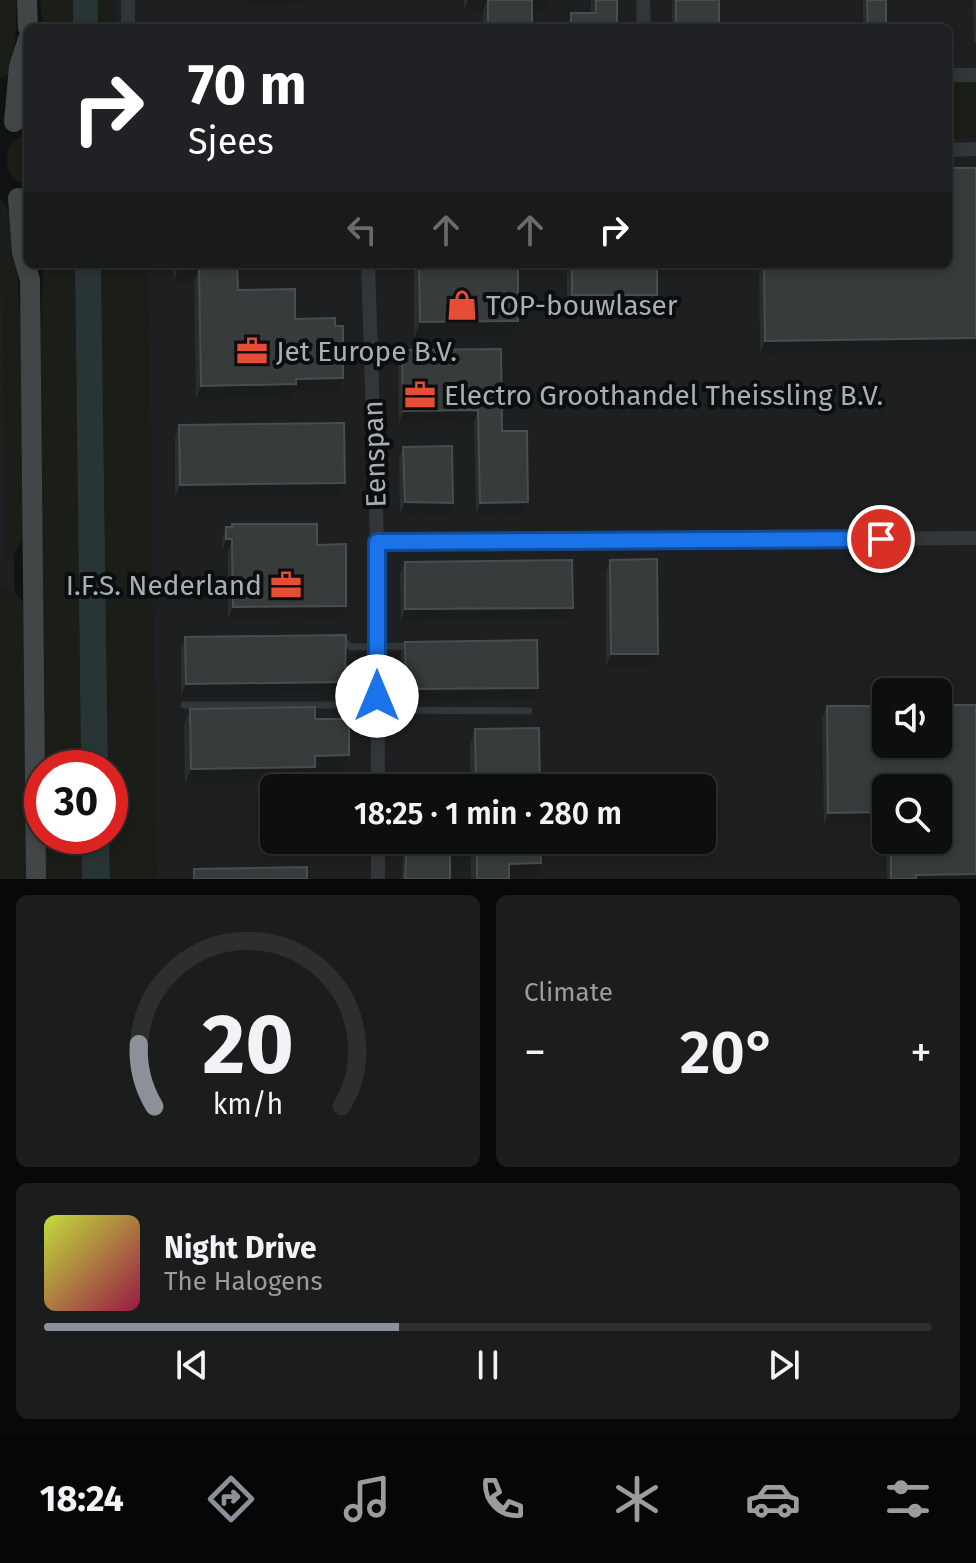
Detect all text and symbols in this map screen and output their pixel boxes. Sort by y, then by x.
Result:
text: 70 m [188,52,307,119]
icon: right [56,56,160,160]
text: Sjees [188,120,274,164]
icon: left [340,208,384,252]
icon: ahead [424,208,468,252]
icon: ahead [508,208,552,252]
icon: right [592,208,636,252]
shop icon: TOP-bouwlaser [445,288,479,322]
place label: TOP-bouwlaser [486,289,678,322]
office icon: Jet Europe B.V. [235,334,269,368]
place label: Jet Europe B.V. [276,335,457,368]
office icon: Electro Groothandel Theissling B.V. [403,378,437,412]
place label: Electro Groothandel Theissling B.V. [444,379,883,412]
street label: Eenspan [356,400,393,508]
pin [847,505,915,573]
icon: arrive [859,517,903,561]
office icon: I.F.S. Nederland [269,568,303,602]
place label: I.F.S. Nederland [66,569,262,602]
position arrow [335,654,419,738]
map controls [872,678,952,854]
button: sound [872,678,952,758]
speed limit sign: 30 [24,750,128,854]
button: search [872,774,952,854]
text: 18:25 · 1 min · 280 m [354,796,622,832]
text: Climate [524,977,613,1008]
text: 20 [202,995,294,1095]
text: 20° [680,1017,776,1089]
text: − [524,1026,546,1079]
text: + [910,1026,932,1079]
text: km/h [213,1087,283,1122]
text: Night Drive [164,1230,317,1266]
text: The Halogens [164,1266,323,1297]
icon: previous [170,1343,214,1387]
icon: pause [466,1343,510,1387]
icon: next [762,1343,806,1387]
icon: directions [203,1471,259,1527]
icon: music [339,1471,395,1527]
icon: phone [474,1471,530,1527]
icon: climate [609,1471,665,1527]
icon: car [745,1471,801,1527]
icon: filters [880,1471,936,1527]
text: 18:24 [40,1477,124,1521]

